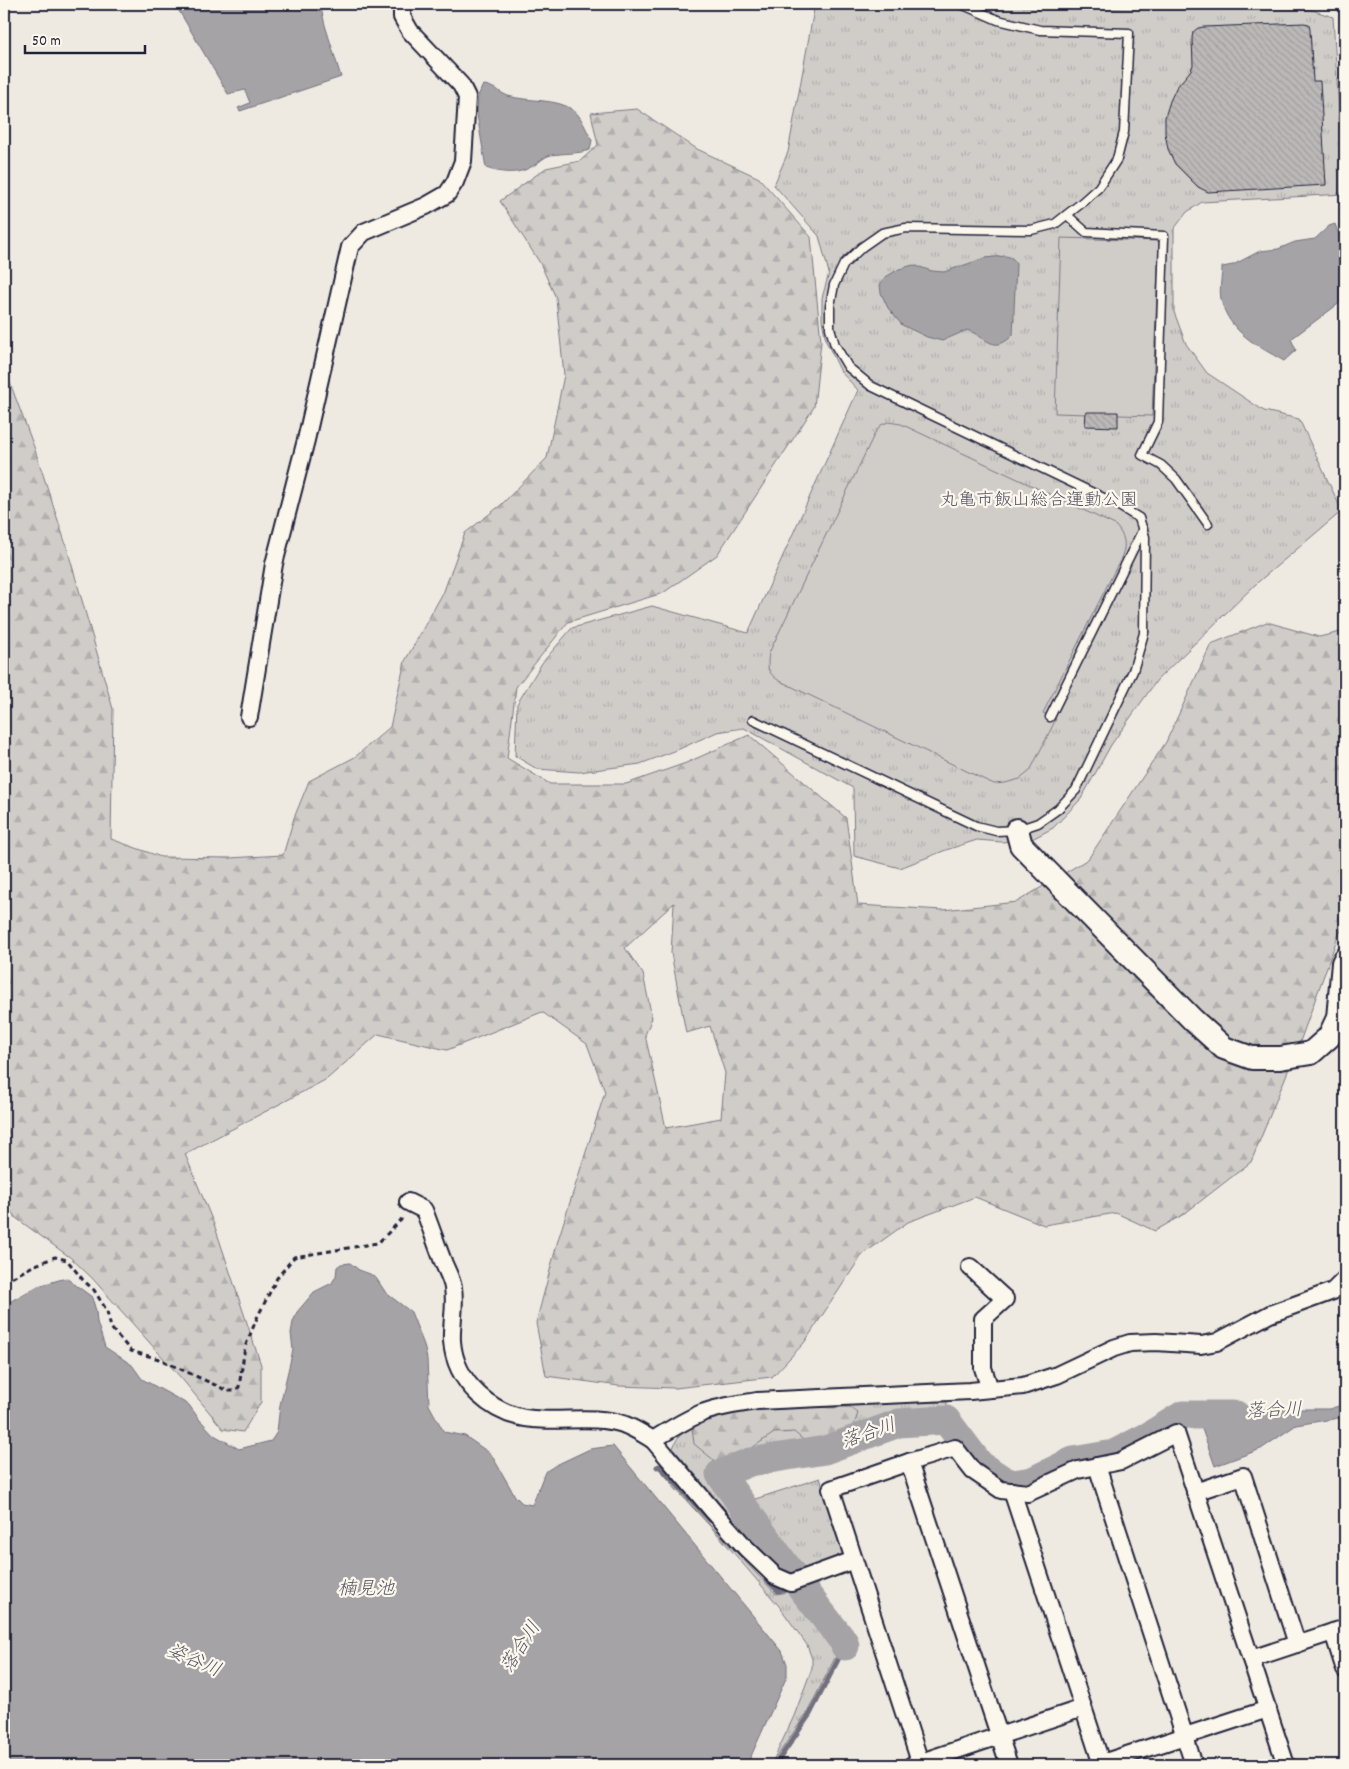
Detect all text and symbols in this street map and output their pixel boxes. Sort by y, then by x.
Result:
scale bar [25,22,145,54]
text: 50 m [32,31,61,53]
park label: 丸亀市飯山総合運動公園 [940,489,1138,514]
water label: 落合川 [1245,1398,1303,1426]
water label: 落合川 [838,1413,900,1457]
water label: 楠見池 [337,1577,395,1604]
water label: 落合川 [495,1617,549,1679]
water label: 姿谷川 [161,1638,225,1686]

